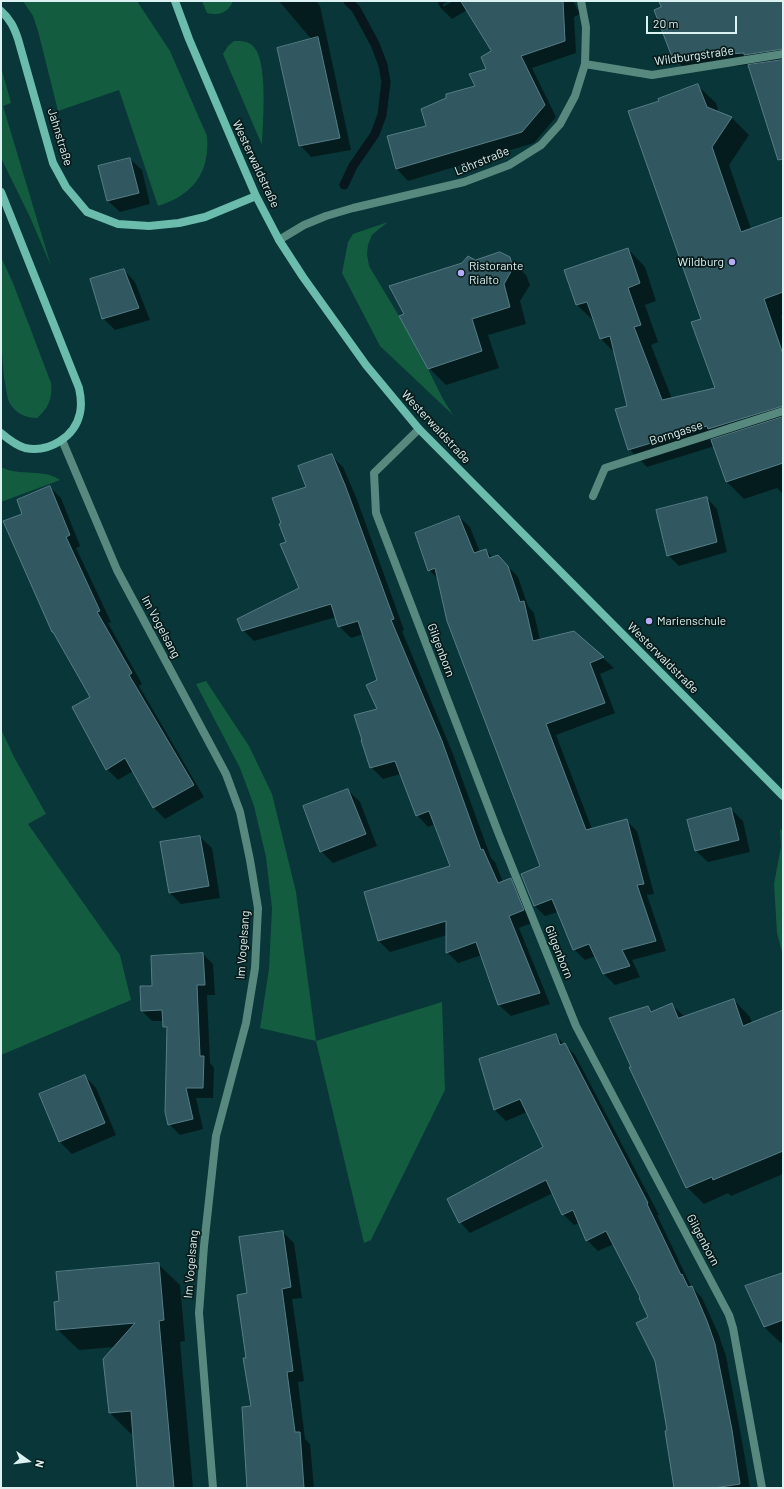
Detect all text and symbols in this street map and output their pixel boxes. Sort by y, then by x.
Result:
scale bar [648,8,739,34]
text: 20 m [653,16,679,30]
street label: Wildburgstraße [653,43,735,69]
street label: Jahnstraße [44,106,76,168]
street label: Westerwaldstraße [229,118,283,210]
street label: Löhrstraße [453,144,511,178]
place label: Wildburg [677,255,724,269]
marker: Wildburg [727,257,737,267]
place label: Ristorante Rialto [469,259,523,287]
marker: Ristorante Rialto [456,268,466,278]
street label: Westerwaldstraße [398,387,474,467]
street label: Borngasse [648,418,704,448]
street label: Im Vogelsang [138,593,184,661]
place label: Marienschule [657,614,726,628]
marker: Marienschule [644,616,654,626]
street label: Westerwaldstraße [624,619,702,697]
street label: Gilgenborn [424,621,458,679]
street label: Im Vogelsang [233,910,253,980]
street label: Gilgenborn [542,923,576,981]
street label: Gilgenborn [683,1212,723,1268]
street label: Im Vogelsang [181,1229,201,1299]
north arrow [8,1441,48,1481]
text: N [33,1459,47,1469]

